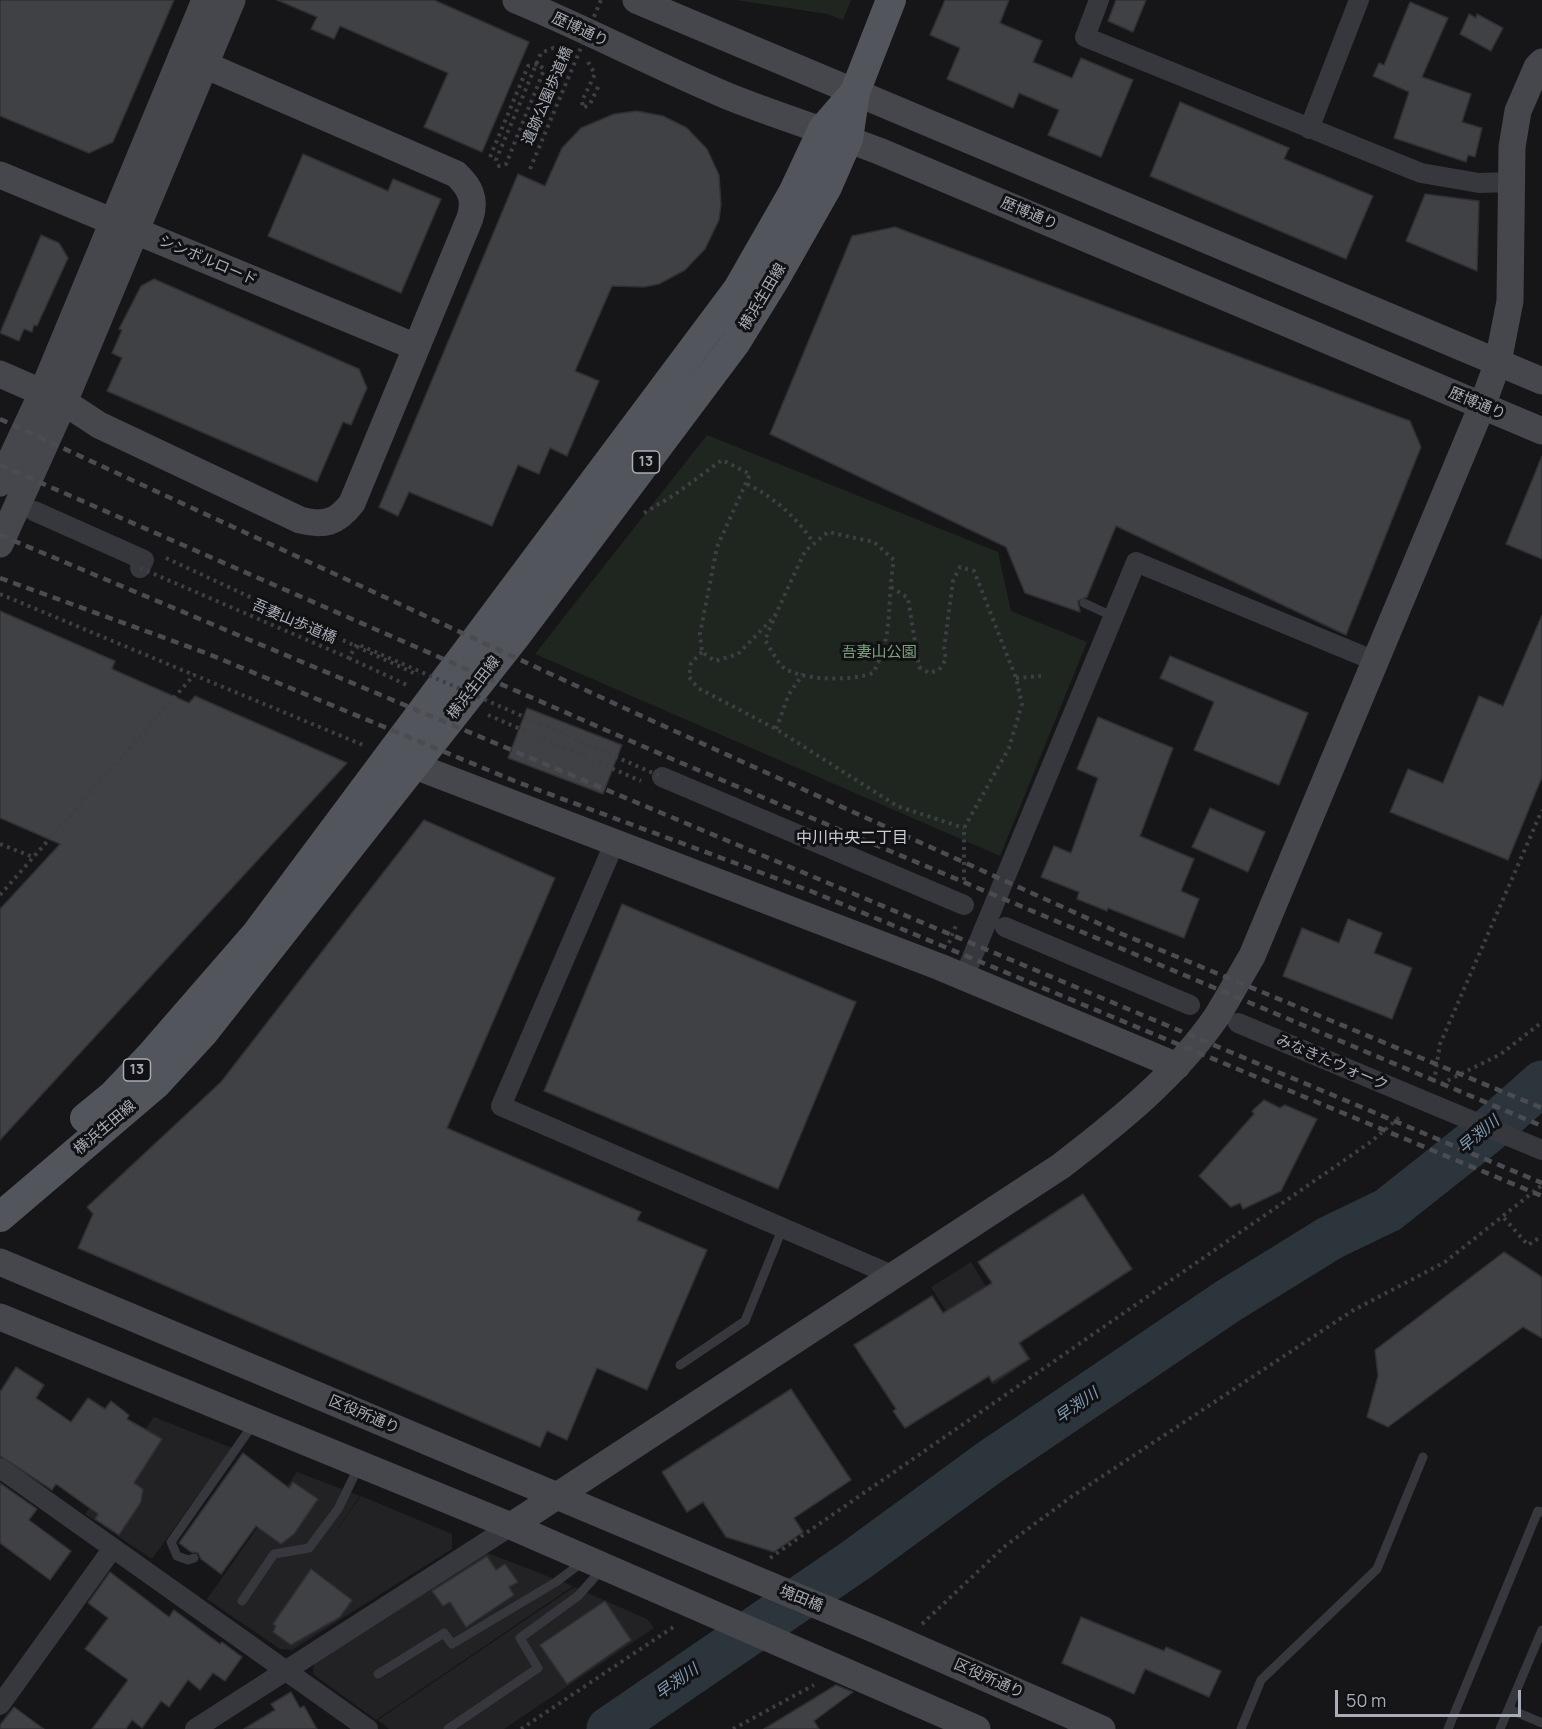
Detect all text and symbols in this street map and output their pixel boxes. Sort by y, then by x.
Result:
street label: 歴博通り [549,9,611,51]
street label: 遺跡公園歩道橋 [519,44,577,148]
street label: 歴博通り [998,194,1060,234]
street label: シンボルロード [156,232,260,290]
street label: 横浜生田線 [736,260,790,334]
street label: 歴博通り [1446,384,1508,424]
road number: 13 [632,451,660,473]
street label: 吾妻山歩道橋 [249,596,339,648]
park label: 吾妻山公園 [842,644,916,662]
street label: 横浜生田線 [444,653,504,723]
district label: 中川中央二丁目 [796,829,908,849]
street label: みなきたウォーク [1273,1031,1391,1095]
road number: 13 [124,1059,150,1081]
street label: 横浜生田線 [70,1097,140,1159]
water label: 早渕川 [1454,1112,1504,1158]
water label: 早渕川 [1052,1384,1102,1428]
street label: 区役所通り [326,1392,402,1438]
street label: 境田橋 [777,1582,825,1616]
street label: 区役所通り [951,1656,1027,1702]
water label: 早渕川 [652,1660,702,1704]
scale bar [1338,1678,1524,1716]
text: 50 m [1346,1688,1386,1712]

